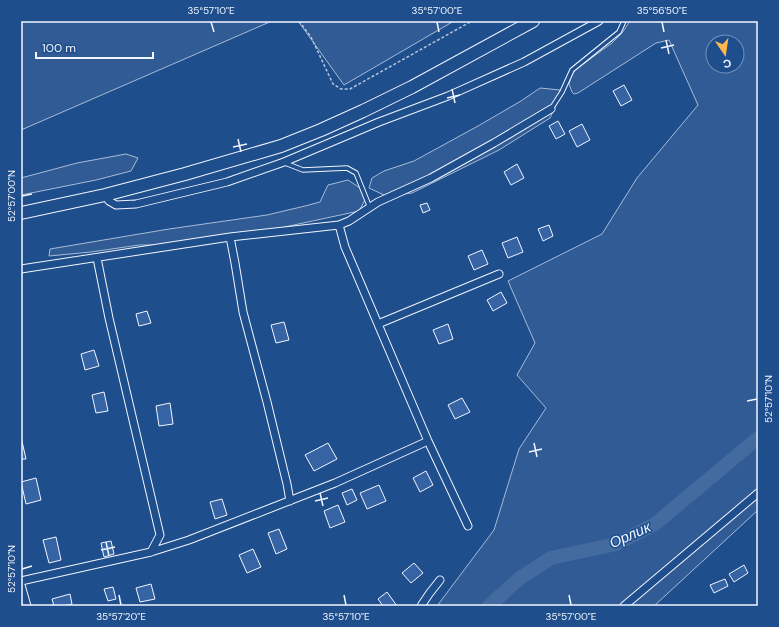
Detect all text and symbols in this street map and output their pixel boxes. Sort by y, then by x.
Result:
text: 35°57'10"E [187,4,235,17]
text: 35°57'00"E [412,4,463,17]
text: 35°56'50"E [637,4,688,17]
scale bar [36,34,153,60]
north arrow [705,34,745,74]
text: 100 m [42,40,76,56]
text: С [722,56,733,71]
text: 52°57'00"N [5,170,18,222]
text: 52°57'10"N [762,375,775,423]
water label: Орлик [606,517,655,553]
text: 52°57'10"N [5,545,18,593]
text: 35°57'20"E [96,610,146,623]
text: 35°57'10"E [322,610,370,623]
text: 35°57'00"E [546,610,597,623]

